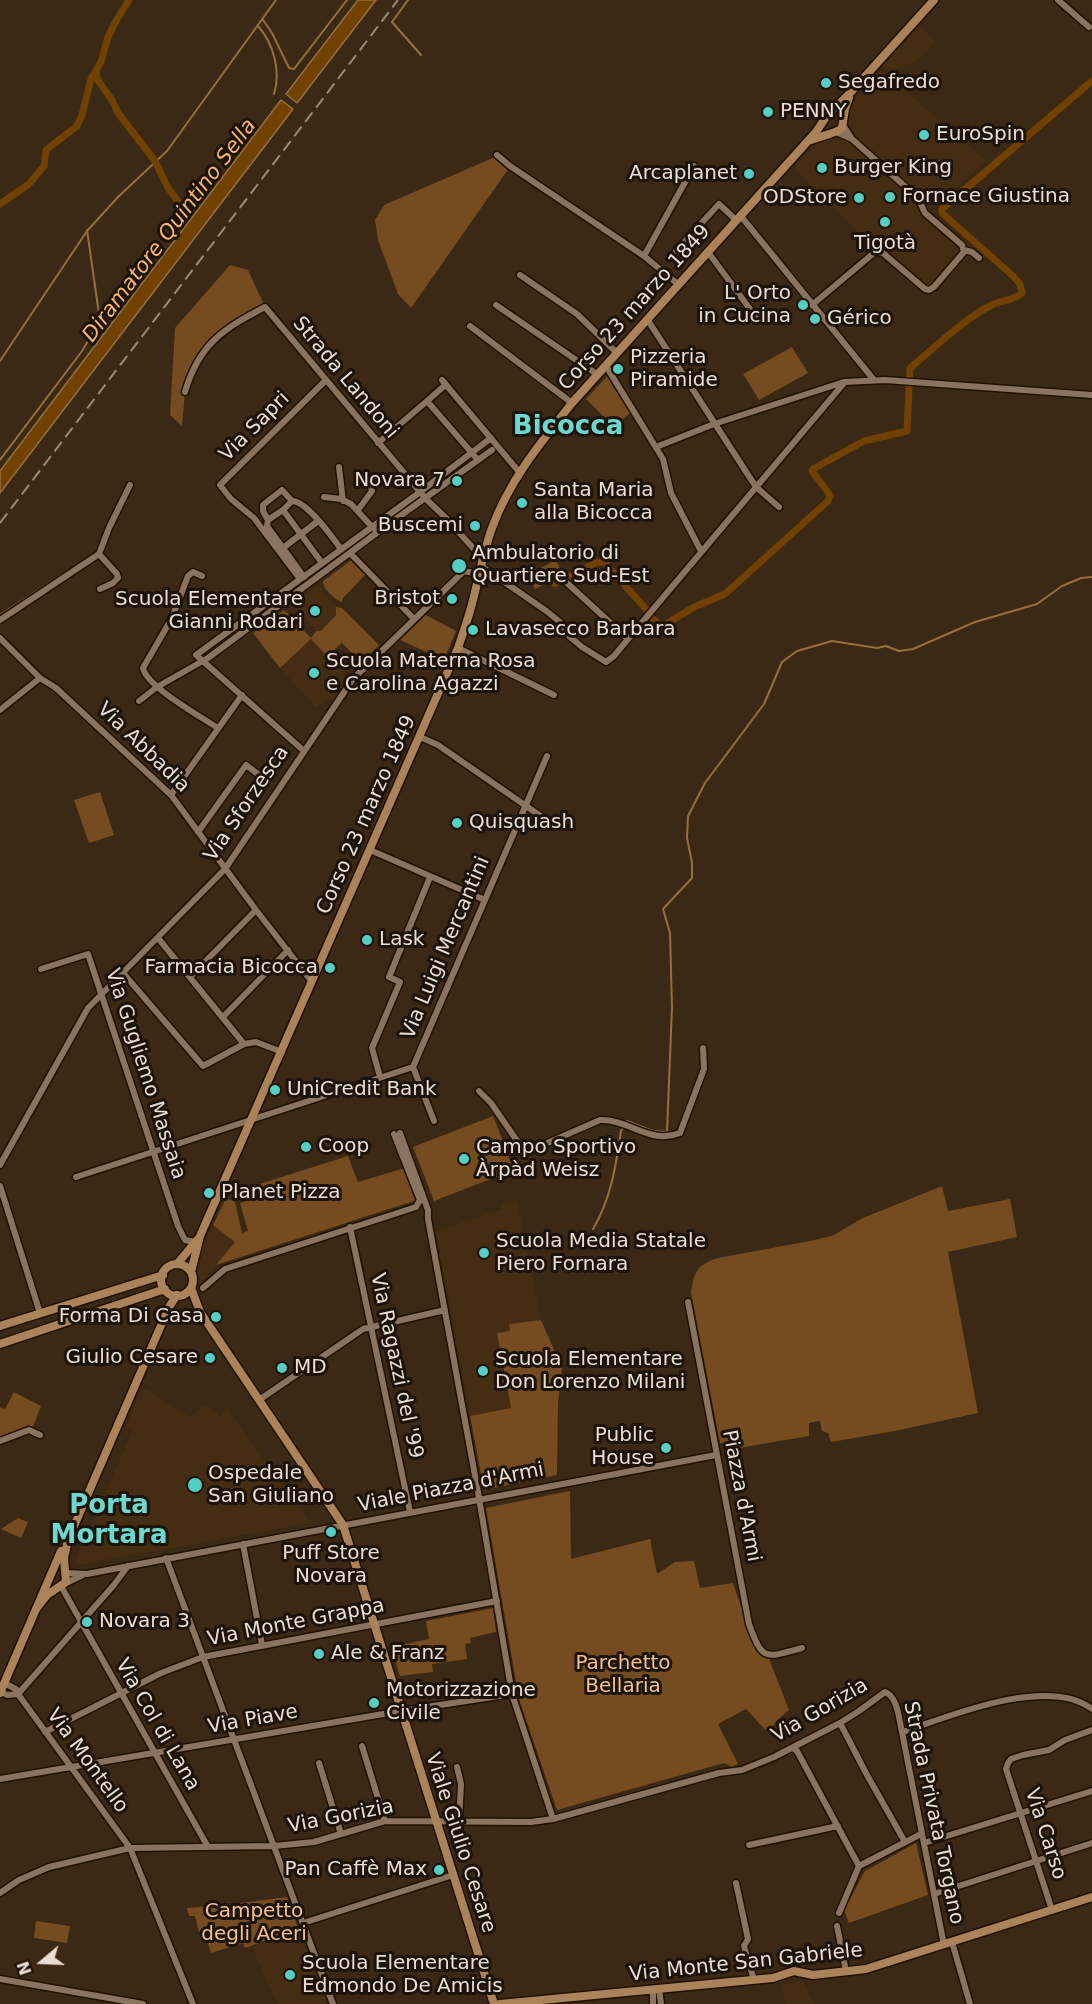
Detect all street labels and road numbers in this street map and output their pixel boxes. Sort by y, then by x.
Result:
street label: Corso 23 marzo 1849 [554,220,716,396]
street label: Strada Landoni [287,312,403,444]
street label: Via Sapri [215,387,295,467]
street label: Via Abbadia [92,698,194,798]
street label: Corso 23 marzo 1849 [312,712,422,918]
street label: Via Sforzesca [200,742,294,866]
street label: Via Luigi Mercantini [397,853,495,1043]
street label: Via Gugliemo Massaia [100,966,190,1182]
street label: Via Ragazzi del '99 [365,1271,427,1461]
street label: Piazza d'Armi [716,1428,766,1564]
street label: Viale Piazza d'Armi [356,1458,546,1518]
street label: Via Monte Grappa [206,1594,386,1652]
street label: Via Col di Lana [109,1655,205,1795]
street label: Via Gorizia [768,1674,872,1748]
street label: Strada Privata Torgano [898,1699,968,1927]
street label: Via Piave [206,1700,300,1740]
street label: Via Montello [41,1704,133,1818]
street label: Viale Giulio Cesare [420,1750,500,1936]
street label: Via Carso [1019,1785,1071,1883]
street label: Via Gorizia [286,1795,396,1839]
street label: Via Monte San Gabriele [628,1939,864,1987]

